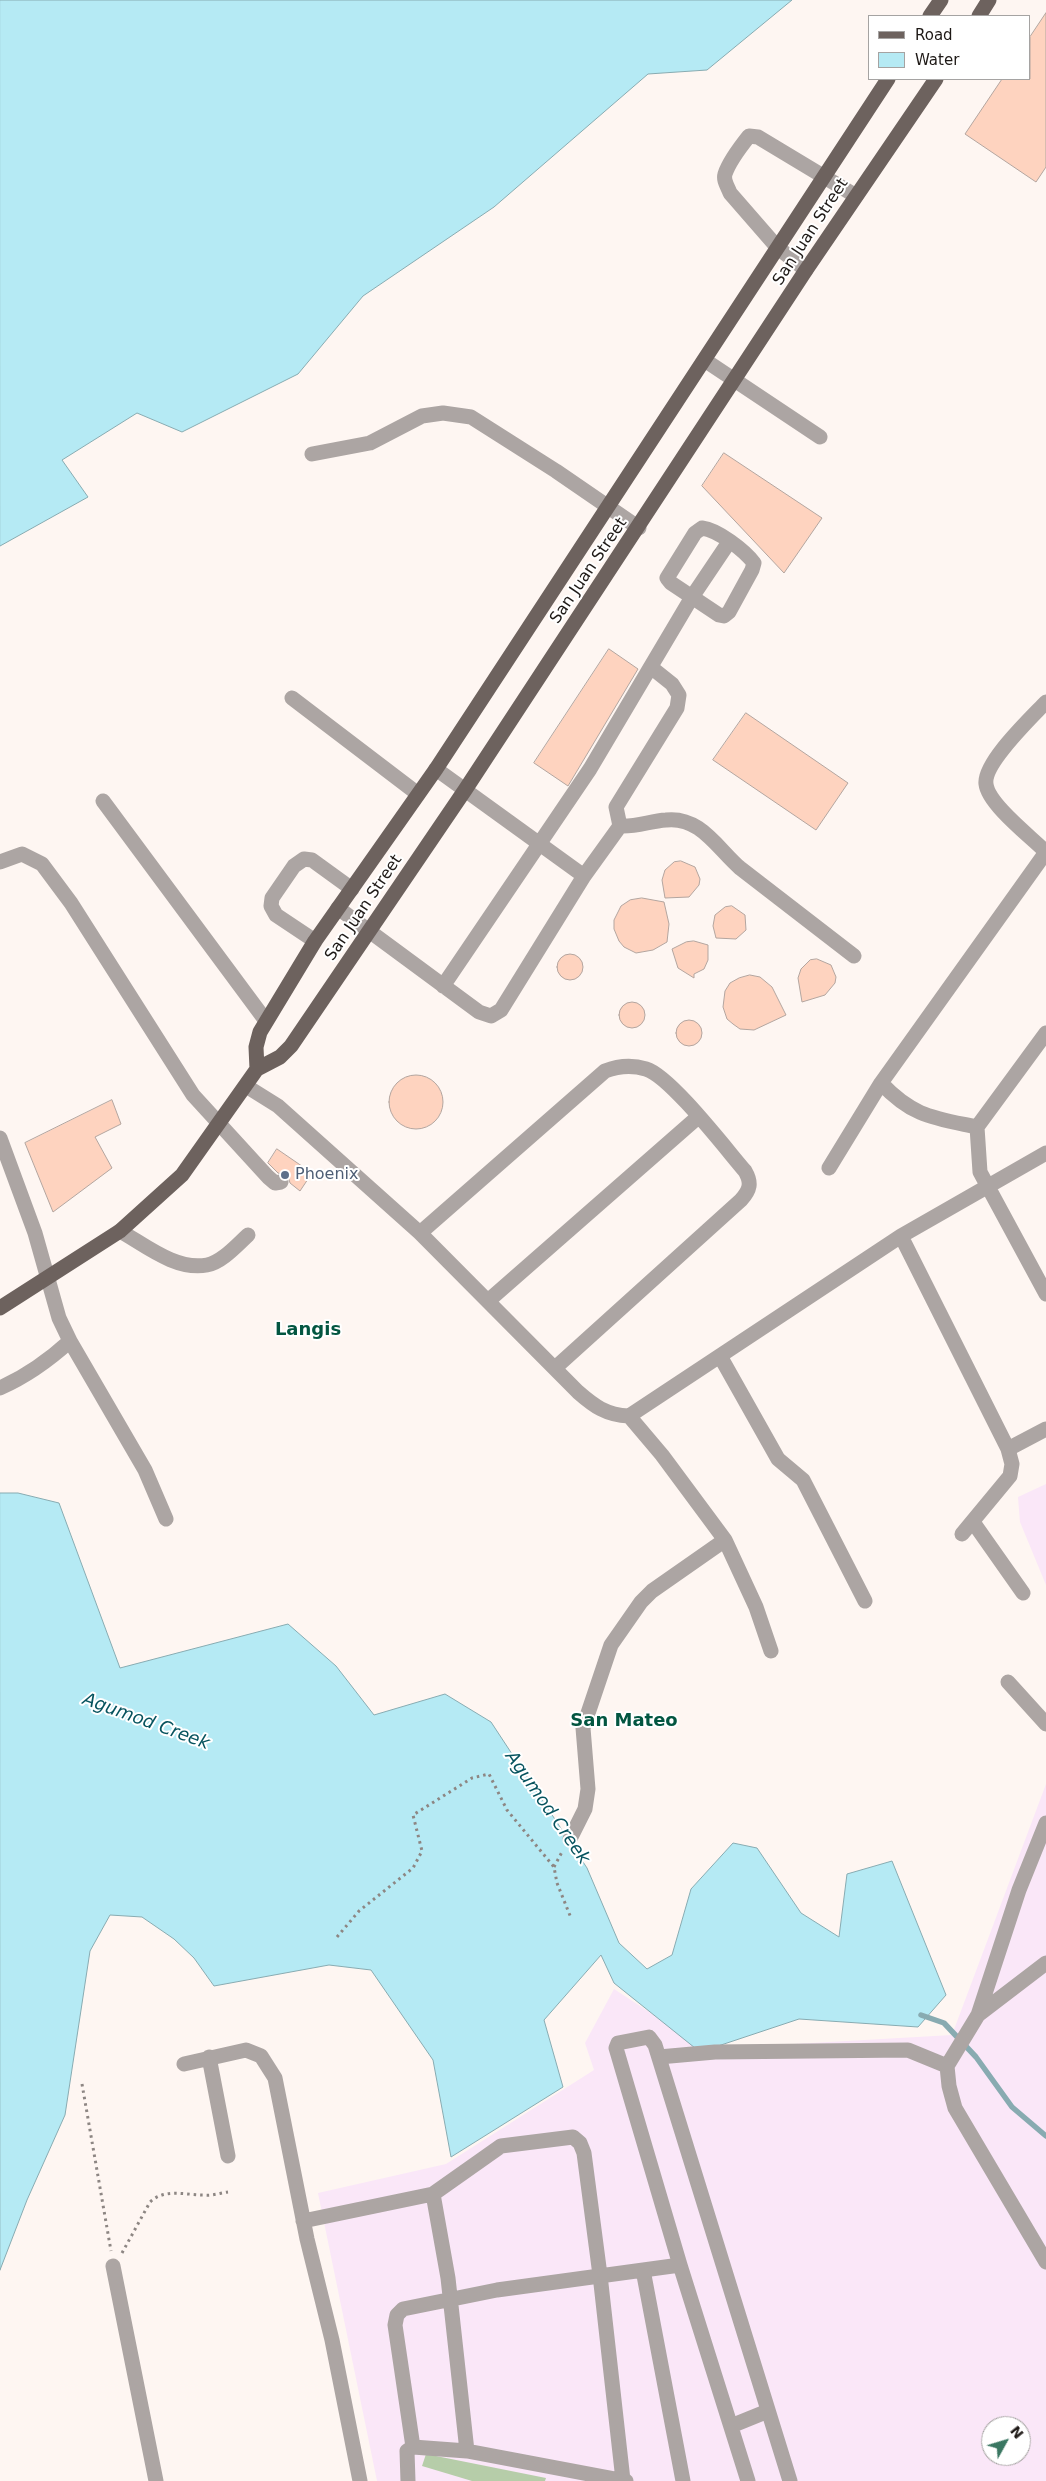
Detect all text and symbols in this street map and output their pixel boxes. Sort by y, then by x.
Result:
legend [868,15,1031,80]
text: Road [915,26,953,44]
text: Water [915,51,959,69]
street label: San Juan Street [769,175,853,289]
street label: San Juan Street [546,514,632,628]
street label: San Juan Street [321,851,407,965]
place label: Phoenix [295,1165,358,1185]
marker: Phoenix [279,1169,291,1181]
district label: Langis [275,1319,341,1341]
water label: Agumod Creek [80,1689,212,1755]
district label: San Mateo [570,1710,678,1732]
water label: Agumod Creek [500,1747,594,1869]
north arrow [981,2416,1031,2466]
text: N [1007,2423,1027,2442]

